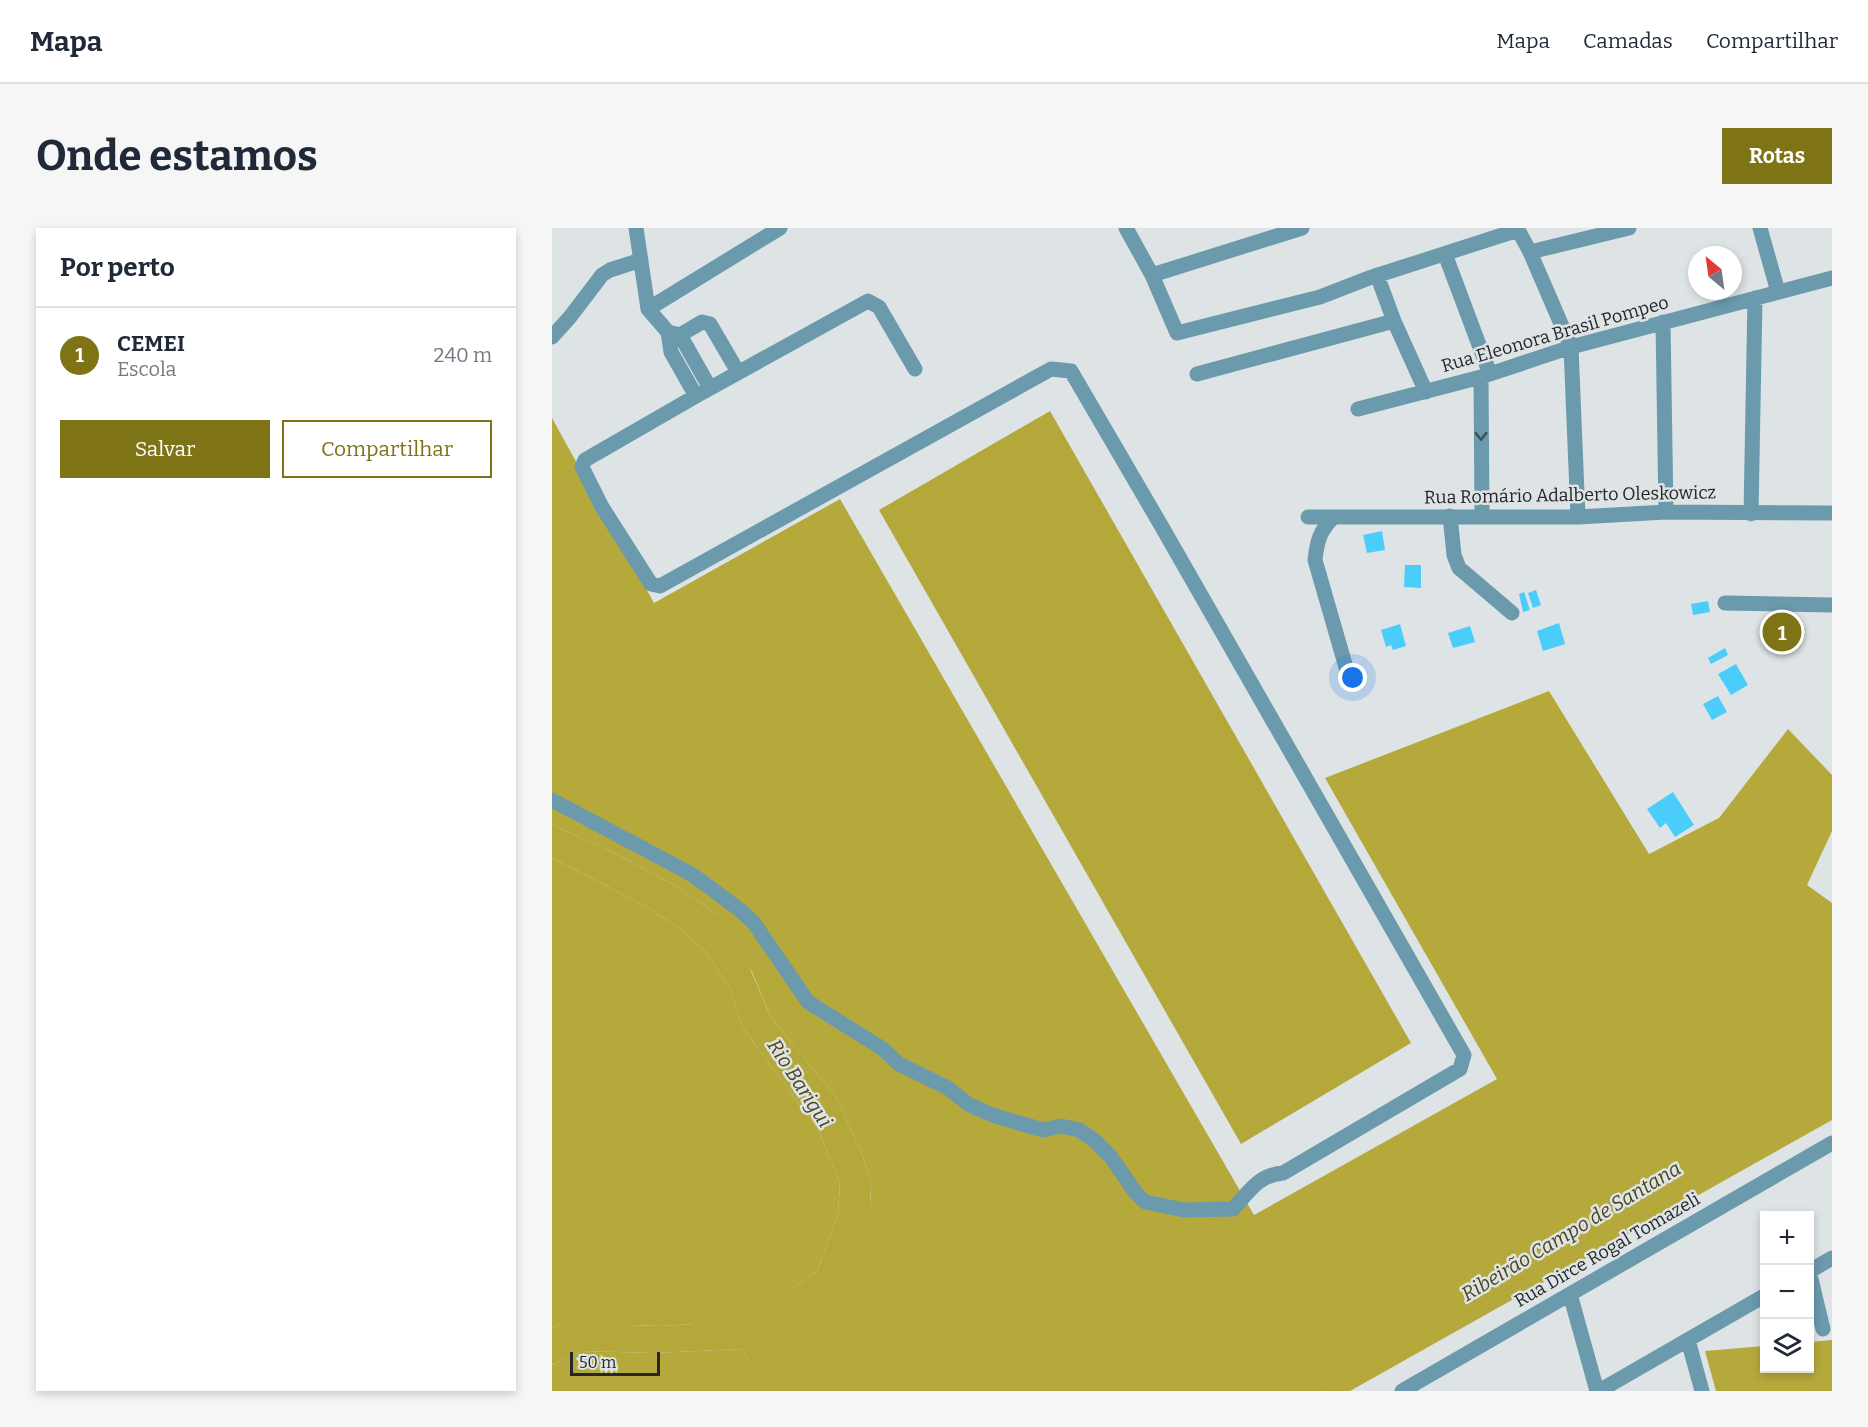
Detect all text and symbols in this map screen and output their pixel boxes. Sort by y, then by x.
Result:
text: Mapa [30,25,103,58]
text: Mapa [1496,28,1550,54]
text: Camadas [1583,28,1673,54]
text: Compartilhar [1706,28,1838,54]
button: Rotas [1722,128,1832,184]
text: Onde estamos [36,131,318,181]
north arrow [1688,246,1742,300]
text: Por perto [60,252,175,283]
street label: Rua Eleonora Brasil Pompeo [1439,291,1671,377]
text: CEMEI [117,330,185,357]
text: 1 [75,343,84,367]
text: 240 m [434,343,492,367]
text: Escola [117,357,176,381]
button: Salvar [60,420,270,478]
button: Compartilhar [282,420,492,478]
one-way arrow [1475,431,1487,440]
street label: Rua Romário Adalberto Oleskowicz [1424,481,1716,509]
pin: 1 [1762,610,1802,654]
your location [1338,663,1367,692]
water label: Rio Barigui [763,1034,838,1132]
water label: Ribeirão Campo de Santana [1457,1156,1685,1306]
street label: Rua Dirce Rogal Tomazeli [1510,1188,1704,1312]
map controls [1760,1211,1814,1373]
button: + [1760,1211,1814,1265]
button: − [1760,1265,1814,1319]
button: layers [1760,1319,1814,1373]
scale bar [570,1349,660,1376]
text: 50 m [579,1353,616,1372]

